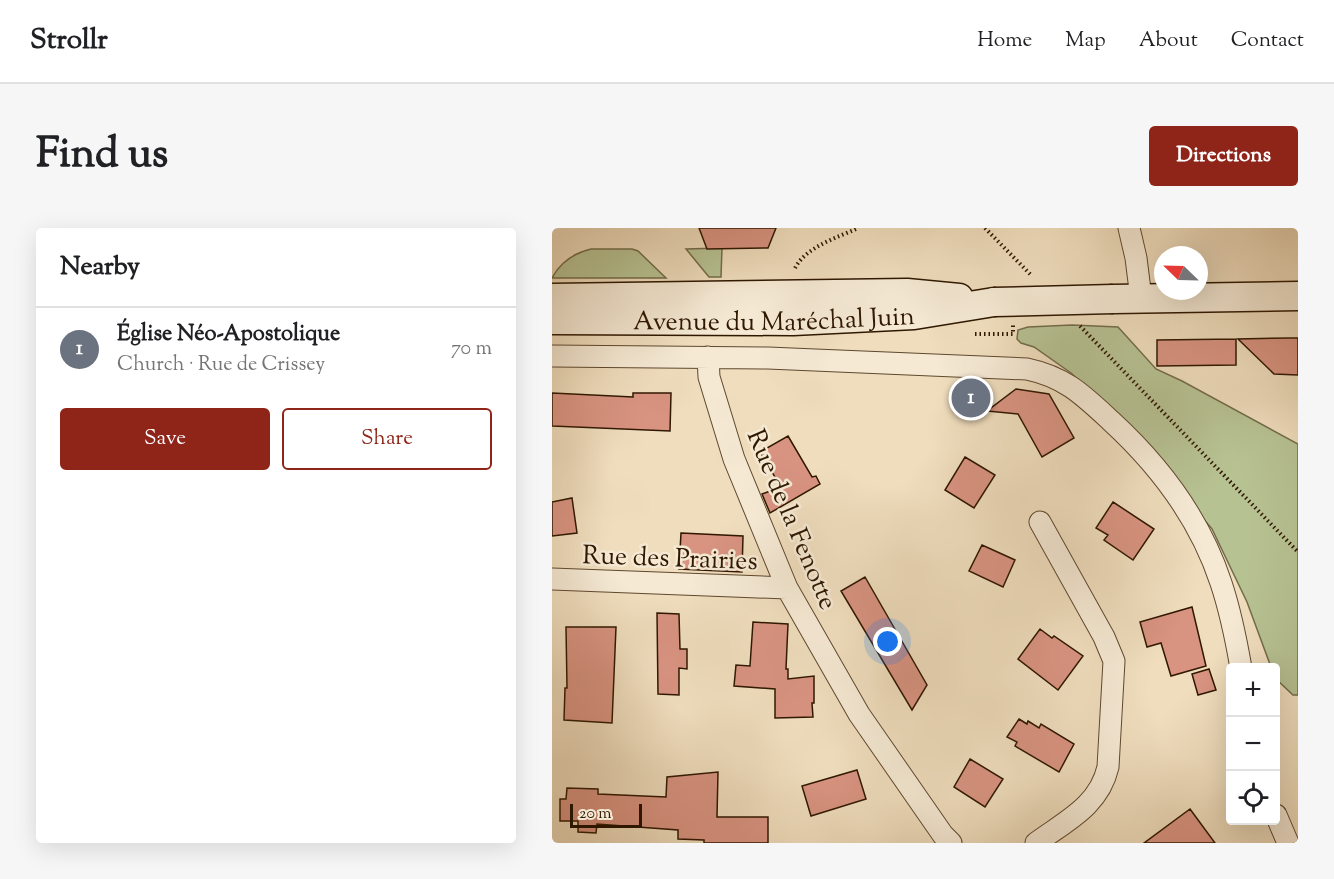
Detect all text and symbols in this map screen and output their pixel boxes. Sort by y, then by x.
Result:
text: Strollr [30,21,108,61]
text: Home [977,26,1032,56]
text: Map [1065,26,1106,56]
text: About [1139,26,1198,56]
text: Contact [1231,26,1304,56]
text: Find us [36,126,168,186]
button: Directions [1149,126,1298,186]
north arrow [1154,246,1208,300]
text: Nearby [60,249,140,286]
street label: Avenue du Maréchal Juin [633,299,916,342]
text: Église Néo-Apostolique [117,319,340,351]
text: 1 [76,335,83,364]
text: 70 m [451,335,492,364]
text: Church · Rue de Crissey [117,351,325,380]
pin: 1 [952,376,990,420]
button: Save [60,408,270,470]
button: Share [282,408,492,470]
street label: Rue de la Fenotte [736,424,845,616]
street label: Rue des Prairies [582,538,758,581]
your location [873,627,902,656]
map controls [1226,663,1280,825]
button: + [1226,663,1280,717]
button: − [1226,717,1280,771]
button: locate [1226,771,1280,825]
scale bar [570,801,642,828]
text: 20 m [579,803,612,826]

